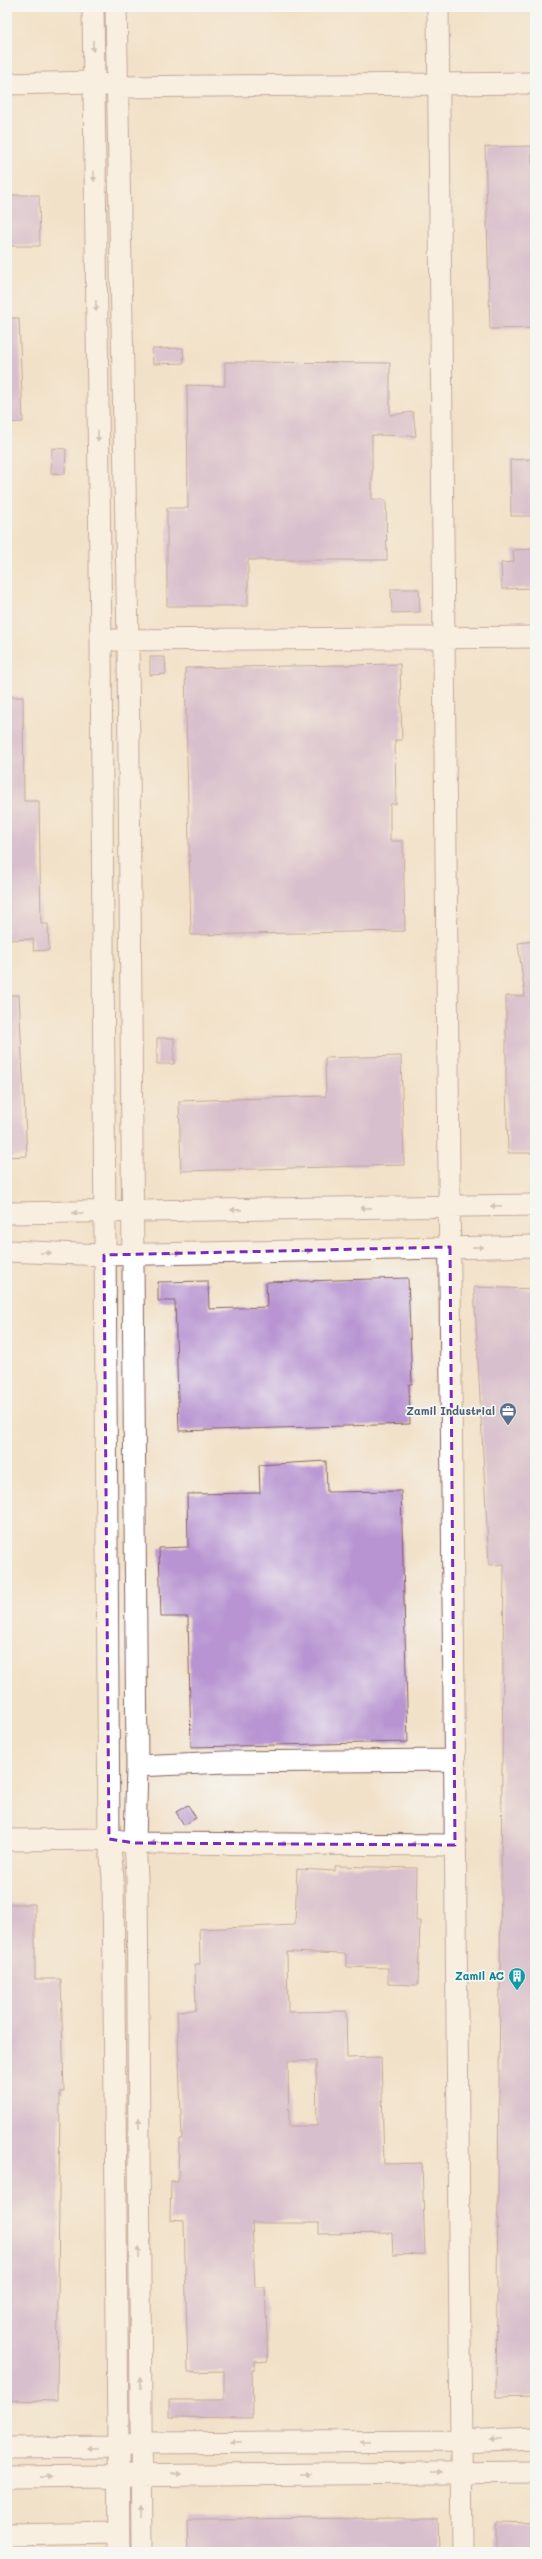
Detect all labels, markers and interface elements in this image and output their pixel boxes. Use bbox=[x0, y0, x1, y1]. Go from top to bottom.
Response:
one-way arrow bbox=[90, 40, 96, 53]
one-way arrow bbox=[91, 170, 97, 183]
one-way arrow bbox=[93, 300, 99, 313]
one-way arrow bbox=[95, 430, 101, 443]
one-way arrow bbox=[489, 1203, 502, 1209]
one-way arrow bbox=[359, 1205, 372, 1211]
one-way arrow bbox=[229, 1207, 242, 1213]
one-way arrow bbox=[71, 1210, 84, 1216]
one-way arrow bbox=[472, 1244, 485, 1250]
one-way arrow bbox=[300, 1247, 312, 1254]
one-way arrow bbox=[40, 1249, 52, 1256]
one-way arrow bbox=[170, 1250, 182, 1257]
office icon: Zamil Industrial bbox=[498, 1401, 518, 1426]
place label: Zamil Industrial bbox=[406, 1403, 495, 1418]
one-way arrow bbox=[149, 1840, 162, 1846]
one-way arrow bbox=[279, 1841, 292, 1847]
one-way arrow bbox=[410, 1841, 422, 1848]
building icon: Zamil AC bbox=[507, 1966, 527, 1991]
place label: Zamil AC bbox=[455, 1968, 504, 1983]
one-way arrow bbox=[135, 2117, 142, 2129]
one-way arrow bbox=[136, 2246, 142, 2259]
one-way arrow bbox=[137, 2376, 143, 2389]
one-way arrow bbox=[490, 2436, 502, 2443]
one-way arrow bbox=[229, 2439, 242, 2445]
one-way arrow bbox=[359, 2439, 372, 2445]
one-way arrow bbox=[87, 2444, 99, 2451]
one-way arrow bbox=[430, 2470, 443, 2476]
one-way arrow bbox=[170, 2471, 183, 2477]
one-way arrow bbox=[300, 2471, 313, 2477]
one-way arrow bbox=[40, 2474, 53, 2480]
one-way arrow bbox=[138, 2506, 144, 2519]

